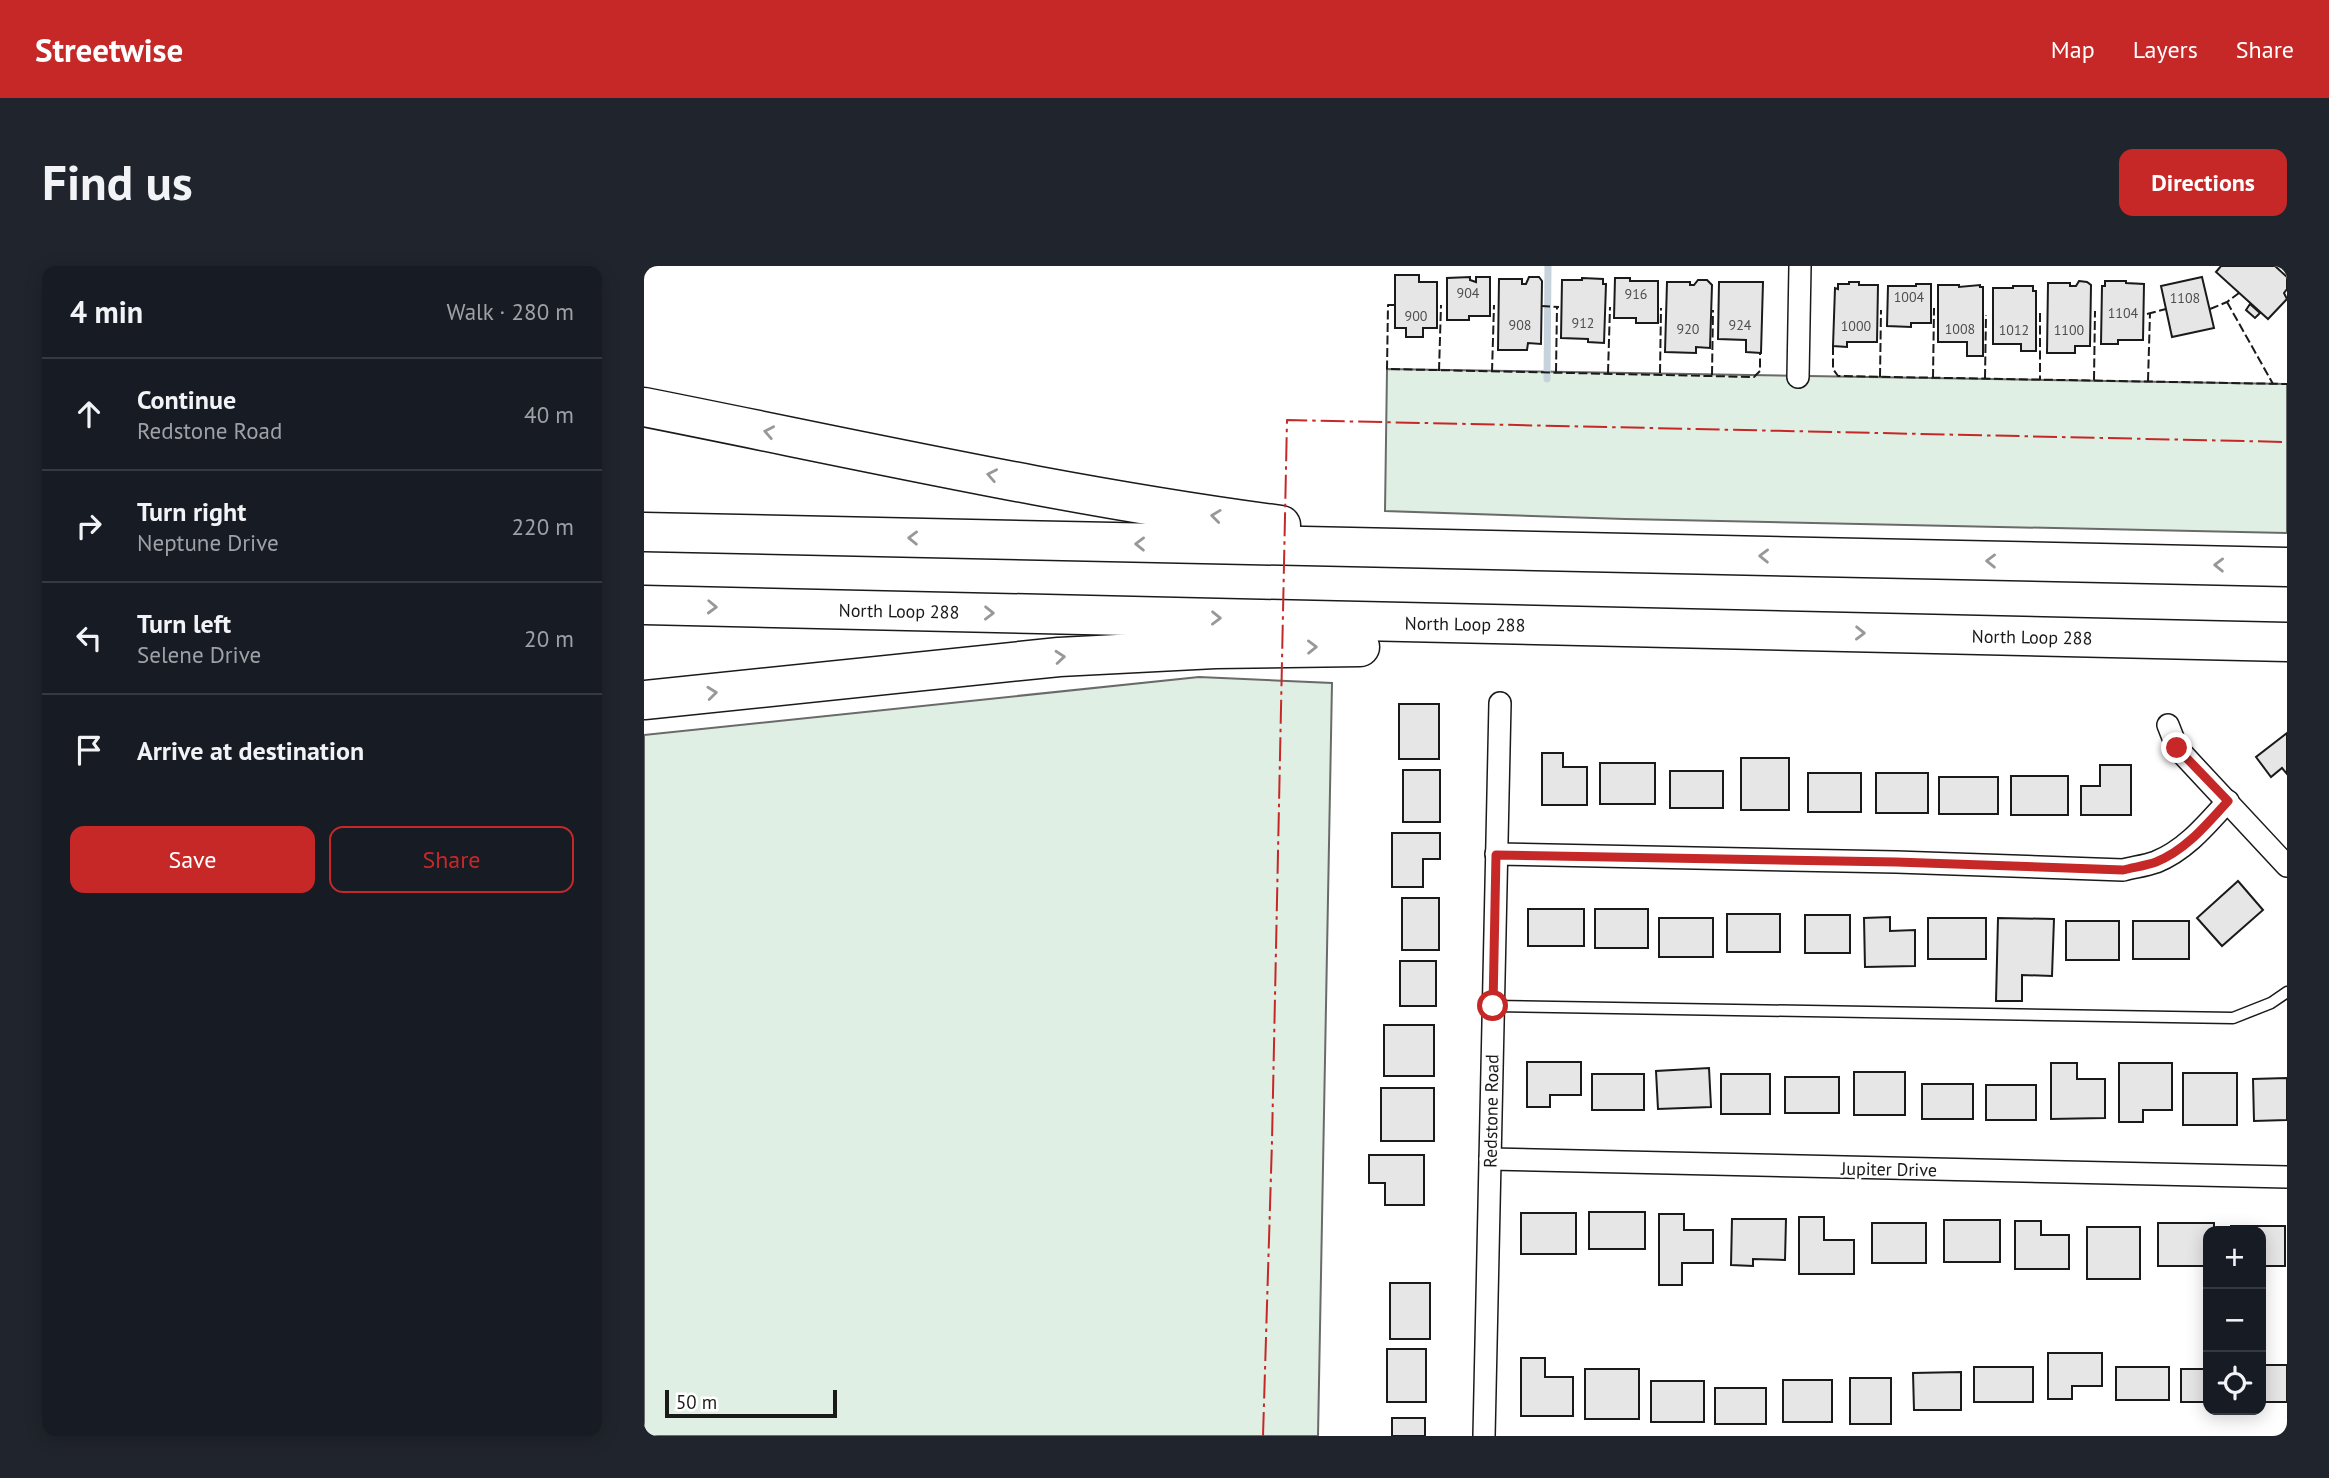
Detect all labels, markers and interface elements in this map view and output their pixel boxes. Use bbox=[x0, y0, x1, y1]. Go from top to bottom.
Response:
text: Streetwise bbox=[35, 28, 183, 71]
text: Map bbox=[2051, 34, 2095, 65]
text: Layers bbox=[2133, 34, 2198, 65]
text: Share bbox=[2236, 34, 2294, 65]
button: Directions bbox=[2119, 149, 2287, 216]
text: Find us bbox=[42, 150, 193, 214]
house number: 904 bbox=[1457, 284, 1480, 302]
house number: 916 bbox=[1625, 285, 1647, 303]
house number: 1004 bbox=[1894, 288, 1925, 306]
house number: 1108 bbox=[2170, 289, 2200, 307]
text: 4 min bbox=[70, 292, 143, 331]
text: Walk · 280 m bbox=[447, 297, 574, 326]
house number: 1104 bbox=[2108, 304, 2139, 322]
house number: 900 bbox=[1405, 307, 1428, 325]
house number: 912 bbox=[1572, 314, 1594, 332]
house number: 908 bbox=[1509, 316, 1531, 334]
house number: 924 bbox=[1729, 316, 1752, 334]
house number: 1000 bbox=[1841, 317, 1872, 335]
house number: 920 bbox=[1677, 320, 1700, 338]
house number: 1008 bbox=[1945, 320, 1975, 338]
house number: 1012 bbox=[1999, 321, 2029, 339]
house number: 1100 bbox=[2054, 321, 2085, 339]
text: Continue bbox=[137, 383, 236, 416]
icon: ahead bbox=[70, 395, 108, 433]
text: 40 m bbox=[524, 400, 574, 429]
text: Redstone Road bbox=[137, 416, 282, 445]
one-way arrow bbox=[763, 425, 775, 440]
one-way arrow bbox=[986, 469, 998, 484]
text: Turn right bbox=[137, 495, 246, 528]
icon: right bbox=[70, 507, 108, 545]
one-way arrow bbox=[1210, 509, 1222, 524]
text: 220 m bbox=[512, 512, 574, 541]
text: Neptune Drive bbox=[137, 528, 279, 557]
one-way arrow bbox=[907, 531, 918, 546]
one-way arrow bbox=[1135, 536, 1146, 551]
one-way arrow bbox=[1758, 548, 1769, 564]
one-way arrow bbox=[1986, 553, 1997, 568]
one-way arrow bbox=[2213, 558, 2224, 573]
street label: North Loop 288 bbox=[838, 598, 960, 624]
one-way arrow bbox=[707, 599, 718, 615]
one-way arrow bbox=[983, 606, 994, 621]
text: Turn left bbox=[137, 607, 231, 640]
one-way arrow bbox=[1211, 611, 1222, 626]
street label: North Loop 288 bbox=[1404, 611, 1526, 637]
icon: left bbox=[70, 619, 108, 657]
text: 20 m bbox=[524, 624, 574, 653]
street label: North Loop 288 bbox=[1971, 624, 2093, 650]
one-way arrow bbox=[1855, 625, 1866, 641]
text: Selene Drive bbox=[137, 640, 261, 669]
one-way arrow bbox=[1306, 640, 1317, 655]
one-way arrow bbox=[1055, 650, 1066, 665]
one-way arrow bbox=[707, 686, 718, 701]
icon: arrive bbox=[70, 731, 108, 769]
route end bbox=[2161, 732, 2192, 763]
text: Arrive at destination bbox=[137, 734, 364, 767]
button: Save bbox=[70, 826, 315, 893]
button: Share bbox=[329, 826, 574, 893]
route start bbox=[1477, 990, 1508, 1021]
street label: Redstone Road bbox=[1479, 1054, 1503, 1168]
street label: Jupiter Drive bbox=[1840, 1157, 1937, 1181]
map controls bbox=[2203, 1226, 2266, 1415]
button: + bbox=[2203, 1226, 2266, 1289]
button: − bbox=[2203, 1289, 2266, 1352]
button: locate bbox=[2203, 1352, 2266, 1415]
scale bar bbox=[665, 1387, 836, 1419]
text: 50 m bbox=[676, 1390, 717, 1414]

